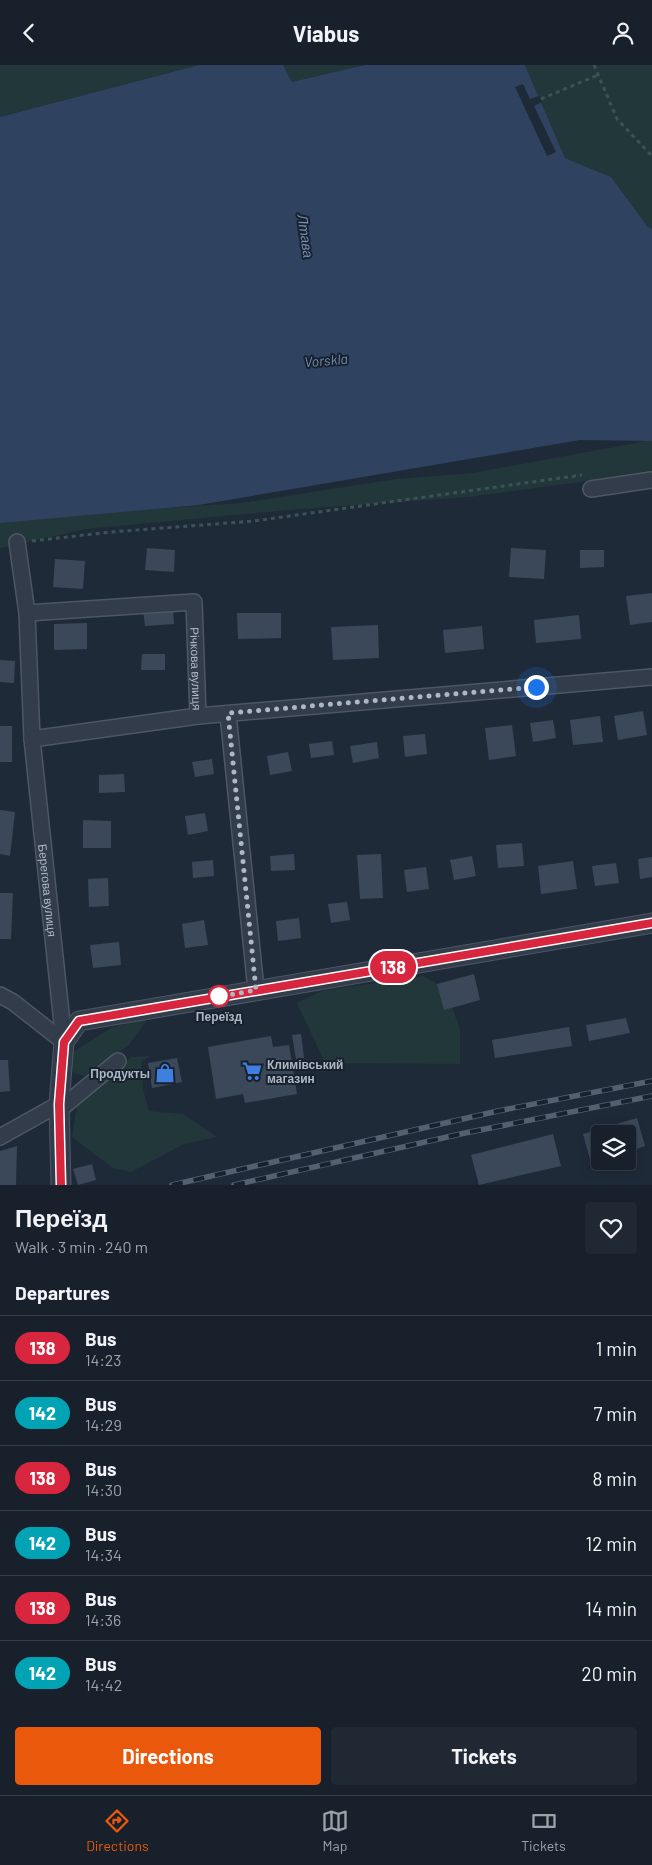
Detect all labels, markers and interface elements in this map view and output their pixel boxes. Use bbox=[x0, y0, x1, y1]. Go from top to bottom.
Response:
icon: back bbox=[15, 19, 43, 47]
icon: person bbox=[609, 19, 637, 47]
text: Viabus bbox=[293, 20, 359, 46]
water label: Лтава bbox=[294, 212, 317, 259]
water label: Vorskla bbox=[304, 350, 348, 370]
street label: Річкова вулиця bbox=[188, 627, 205, 710]
your location bbox=[524, 675, 549, 700]
street label: Берегова вулиця bbox=[36, 843, 60, 937]
line badge: 138 bbox=[364, 951, 422, 983]
text: 138 bbox=[380, 956, 406, 978]
marker: Переїзд bbox=[208, 985, 230, 1007]
place label: Переїзд bbox=[196, 1009, 243, 1024]
place label: Климівський магазин bbox=[267, 1057, 343, 1085]
supermarket icon: Климівський магазин bbox=[241, 1060, 263, 1082]
shop icon: Продукты bbox=[154, 1062, 176, 1084]
place label: Продукты bbox=[90, 1066, 150, 1081]
map controls bbox=[591, 1125, 636, 1170]
button: layers bbox=[591, 1125, 636, 1170]
button: heart bbox=[585, 1202, 637, 1254]
text: Переїзд bbox=[15, 1203, 108, 1232]
text: Walk · 3 min · 240 m bbox=[15, 1237, 148, 1256]
text: Departures bbox=[15, 1281, 110, 1304]
text: Bus bbox=[85, 1327, 117, 1350]
text: 138 bbox=[30, 1337, 55, 1359]
text: 1 min bbox=[596, 1337, 637, 1360]
text: 14:23 bbox=[85, 1350, 122, 1369]
text: Bus bbox=[85, 1392, 117, 1415]
text: 142 bbox=[29, 1402, 56, 1424]
text: 7 min bbox=[593, 1402, 637, 1425]
text: 14:29 bbox=[85, 1415, 122, 1434]
text: Bus bbox=[85, 1457, 117, 1480]
text: 138 bbox=[30, 1467, 55, 1489]
text: 8 min bbox=[593, 1467, 637, 1490]
text: 14:30 bbox=[85, 1480, 122, 1499]
text: Bus bbox=[85, 1522, 117, 1545]
text: 142 bbox=[29, 1532, 56, 1554]
text: 12 min bbox=[586, 1532, 637, 1555]
text: 14:34 bbox=[85, 1545, 122, 1564]
text: Bus bbox=[85, 1587, 117, 1610]
text: 138 bbox=[30, 1597, 55, 1619]
text: 14 min bbox=[585, 1597, 637, 1620]
text: 14:36 bbox=[85, 1610, 121, 1629]
text: Bus bbox=[85, 1652, 117, 1675]
text: 142 bbox=[29, 1662, 56, 1684]
text: 20 min bbox=[581, 1662, 637, 1685]
text: 14:42 bbox=[85, 1675, 122, 1694]
button: Directions bbox=[15, 1727, 321, 1785]
button: Tickets bbox=[331, 1727, 637, 1785]
tab: Directions bbox=[86, 1807, 149, 1854]
tab: Map bbox=[321, 1807, 349, 1854]
tab: Tickets bbox=[521, 1807, 566, 1854]

